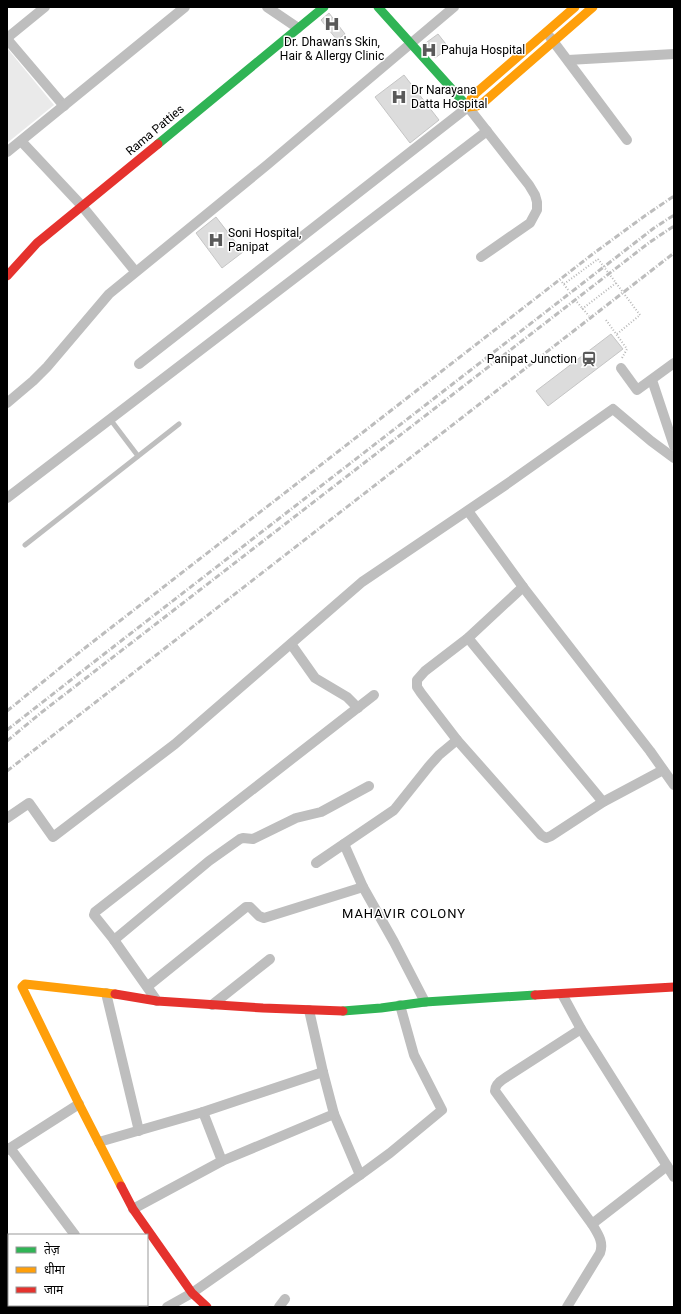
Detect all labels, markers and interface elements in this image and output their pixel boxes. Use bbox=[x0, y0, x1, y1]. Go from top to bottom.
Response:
hospital icon: Dr. Dhawan's Skin, Hair & Allergy Clinic bbox=[323, 15, 341, 33]
place label: Dr. Dhawan's Skin, Hair & Allergy Clinic bbox=[280, 35, 384, 63]
hospital icon: Pahuja Hospital bbox=[420, 41, 438, 59]
place label: Pahuja Hospital bbox=[441, 43, 525, 57]
place label: Dr Narayana Datta Hospital bbox=[411, 83, 487, 111]
hospital icon: Dr Narayana Datta Hospital bbox=[390, 88, 408, 106]
street label: Rama Patties bbox=[123, 102, 187, 158]
place label: Soni Hospital, Panipat bbox=[228, 226, 301, 254]
hospital icon: Soni Hospital, Panipat bbox=[207, 231, 225, 249]
station icon: Panipat Junction bbox=[580, 350, 598, 368]
place label: Panipat Junction bbox=[487, 352, 577, 366]
district label: MAHAVIR COLONY bbox=[342, 906, 466, 921]
legend bbox=[8, 1234, 148, 1306]
text: तेज़ bbox=[44, 1242, 61, 1257]
text: धीमा bbox=[44, 1262, 66, 1277]
text: जाम bbox=[44, 1283, 64, 1297]

